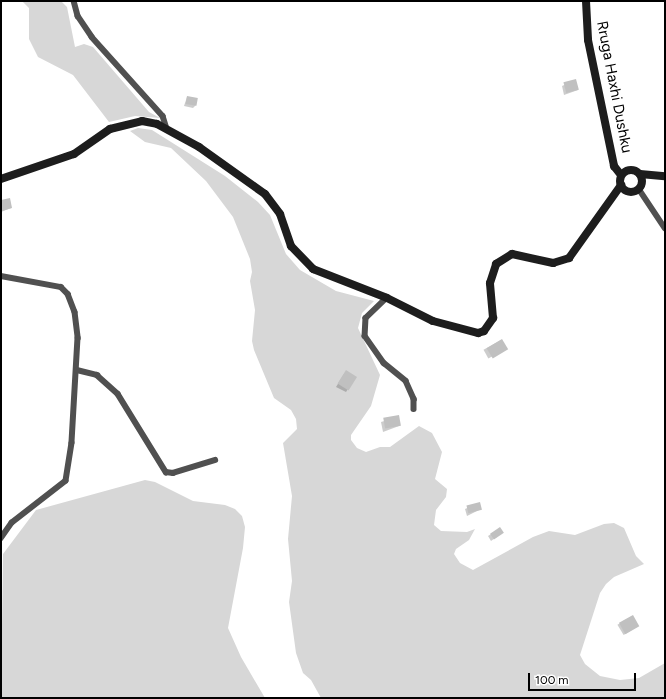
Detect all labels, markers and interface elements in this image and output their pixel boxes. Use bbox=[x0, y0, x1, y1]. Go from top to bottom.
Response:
street label: Rruga Haxhi Dushku bbox=[592, 19, 636, 155]
scale bar bbox=[530, 665, 638, 691]
text: 100 m bbox=[535, 673, 569, 687]

